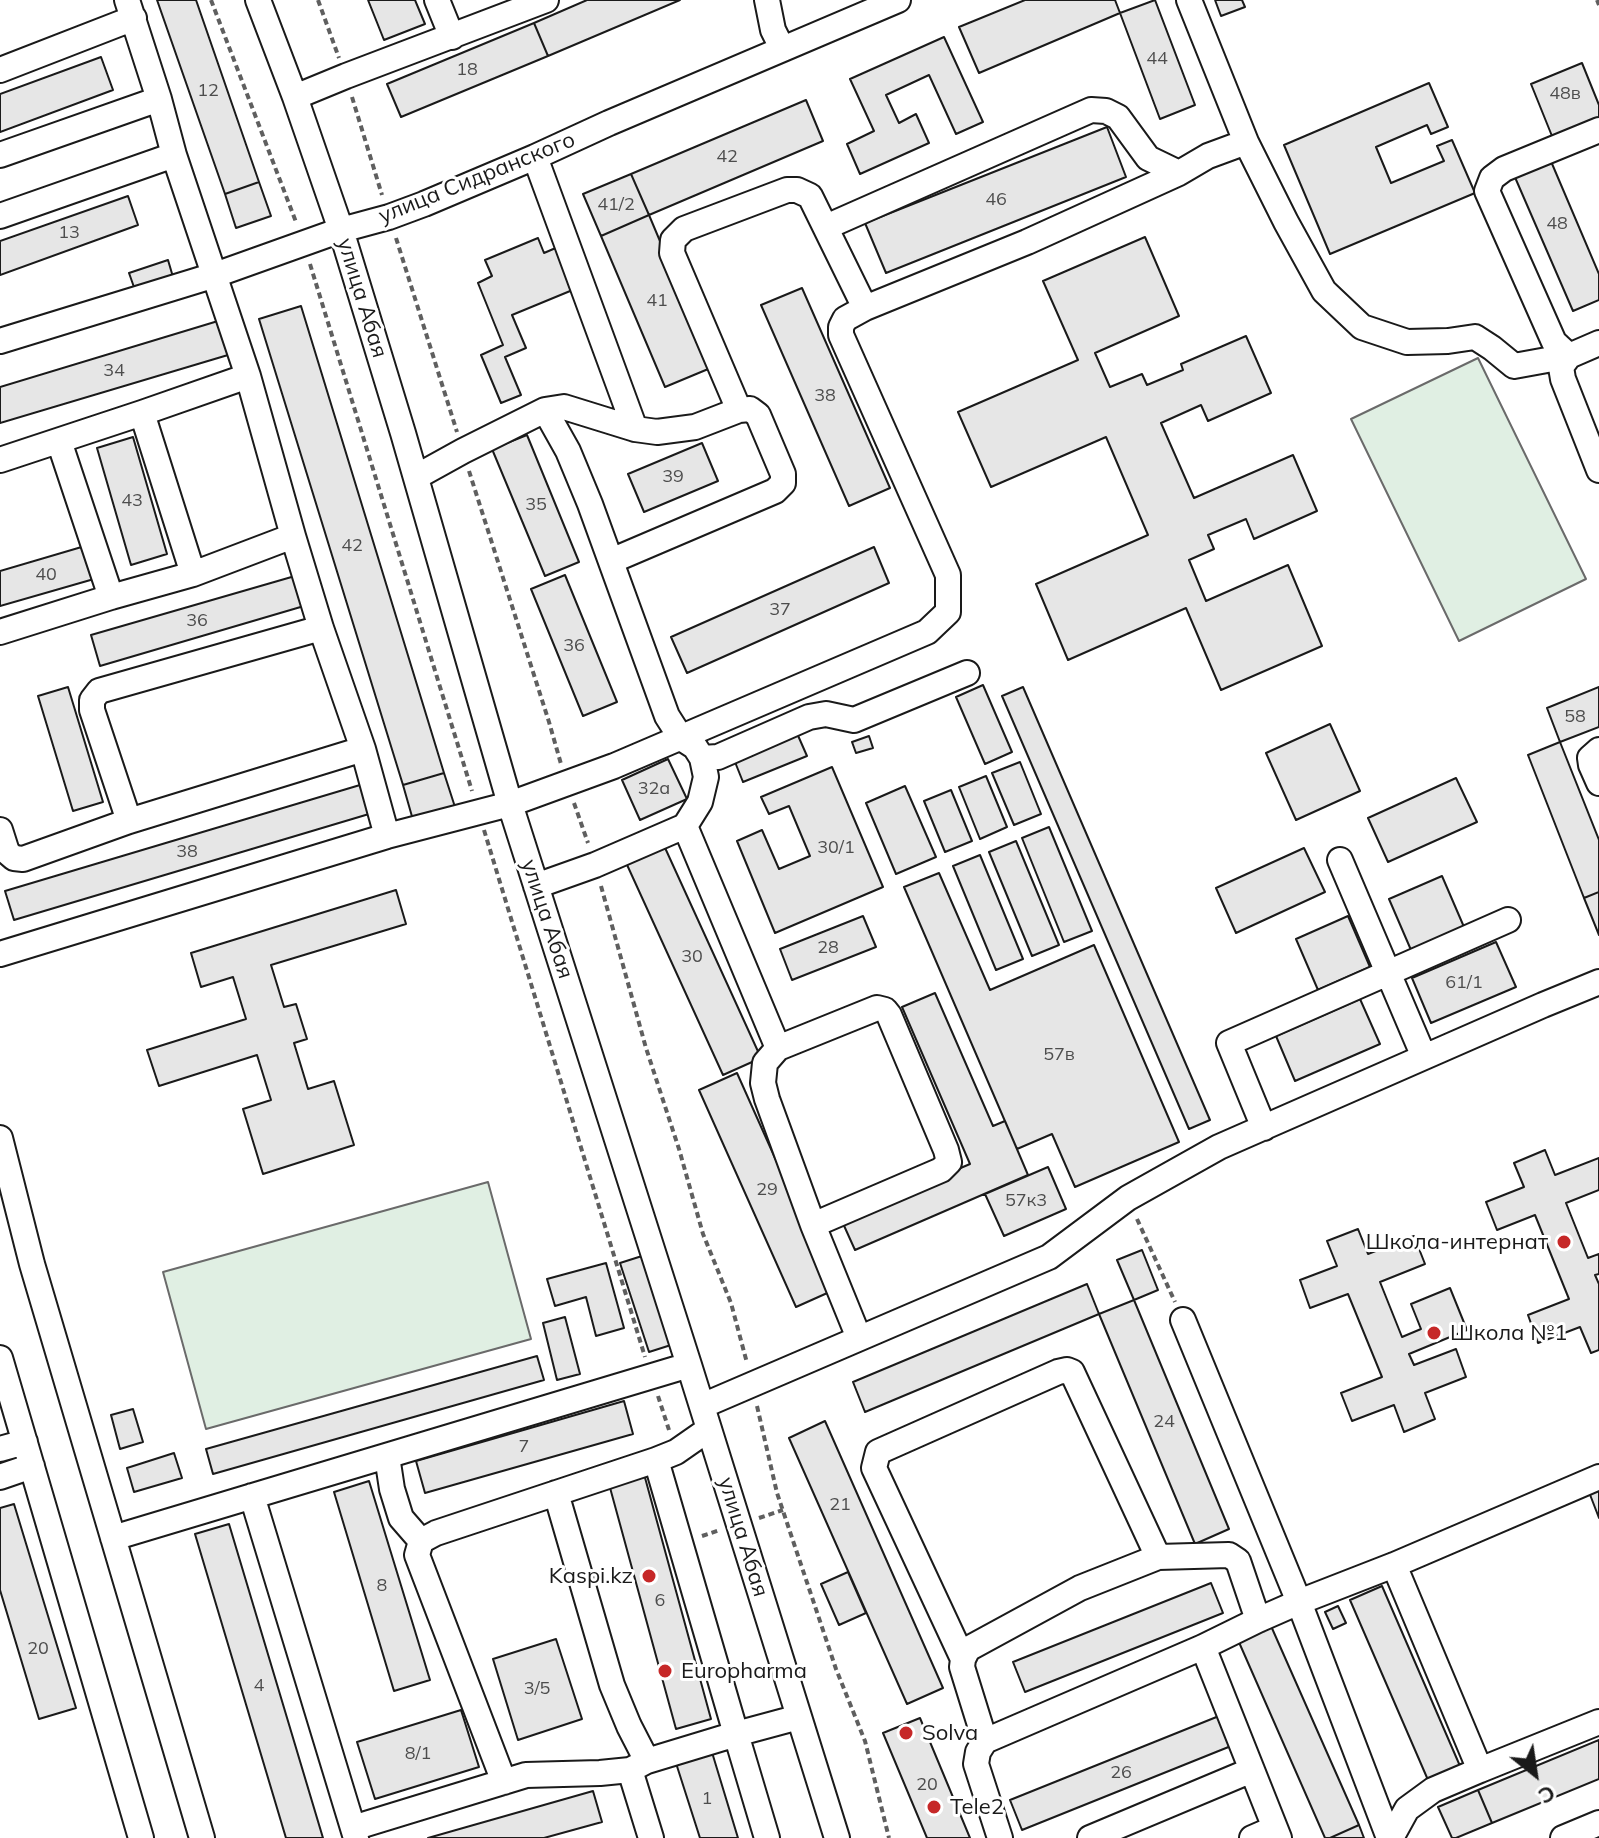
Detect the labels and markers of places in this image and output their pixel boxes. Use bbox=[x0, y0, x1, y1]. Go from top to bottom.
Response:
place label: Школа-интернат bbox=[1366, 1229, 1548, 1255]
marker: Школа-интернат bbox=[1555, 1233, 1573, 1251]
place label: Школа №1 bbox=[1450, 1320, 1567, 1346]
marker: Школа №1 bbox=[1425, 1324, 1443, 1342]
place label: Kaspi.kz bbox=[549, 1563, 633, 1589]
marker: Kaspi.kz bbox=[640, 1567, 658, 1585]
place label: Europharma bbox=[681, 1658, 807, 1684]
marker: Europharma bbox=[656, 1662, 674, 1680]
place label: Solva bbox=[922, 1720, 978, 1746]
marker: Solva bbox=[897, 1724, 915, 1742]
place label: Tele2 bbox=[950, 1794, 1004, 1820]
marker: Tele2 bbox=[925, 1798, 943, 1816]

